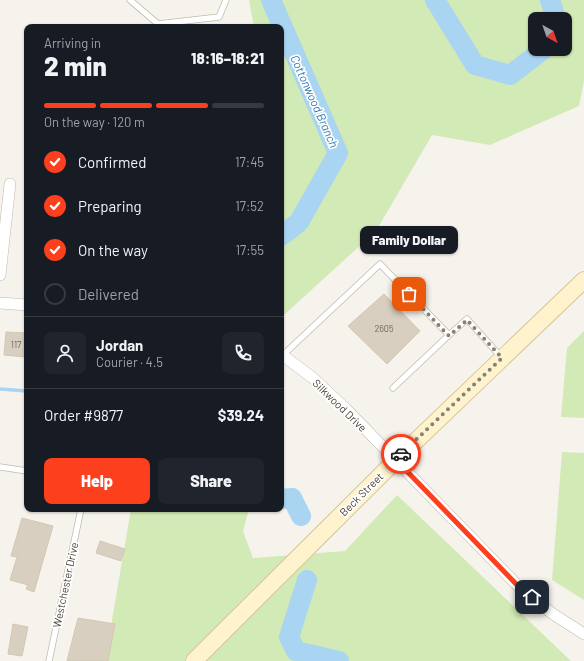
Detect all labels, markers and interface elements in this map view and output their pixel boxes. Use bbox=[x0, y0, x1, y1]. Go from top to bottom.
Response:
north arrow bbox=[528, 12, 572, 56]
map controls bbox=[528, 12, 572, 56]
text: Arriving in bbox=[44, 35, 101, 51]
text: 18:16–18:21 bbox=[191, 49, 264, 67]
text: 2 min bbox=[44, 50, 107, 81]
water label: Cottonwood Branch bbox=[288, 52, 342, 150]
text: On the way · 120 m bbox=[44, 114, 145, 130]
icon: check bbox=[44, 151, 66, 173]
text: Confirmed bbox=[78, 153, 146, 171]
text: 17:45 bbox=[235, 154, 264, 170]
icon: check bbox=[44, 195, 66, 217]
text: Preparing bbox=[78, 197, 142, 215]
text: 17:52 bbox=[235, 198, 264, 214]
callout: Family Dollar bbox=[360, 226, 458, 254]
text: Family Dollar bbox=[372, 232, 446, 248]
icon: check bbox=[44, 239, 66, 261]
text: On the way bbox=[78, 241, 148, 259]
text: 17:55 bbox=[236, 242, 264, 258]
pin bbox=[392, 277, 426, 311]
icon: bag bbox=[398, 283, 420, 305]
text: Delivered bbox=[78, 285, 139, 303]
house number: 2605 bbox=[374, 323, 394, 334]
button: person bbox=[44, 332, 86, 374]
button: phone bbox=[222, 332, 264, 374]
text: Jordan bbox=[96, 336, 143, 354]
house number: 117 bbox=[11, 339, 22, 350]
text: Courier · 4.5 bbox=[96, 354, 163, 370]
street label: Silkwood Drive bbox=[310, 376, 370, 434]
text: Order #9877 bbox=[44, 406, 123, 424]
text: $39.24 bbox=[218, 406, 264, 424]
courier bbox=[381, 434, 421, 474]
icon: car bbox=[390, 443, 412, 465]
button: Help bbox=[44, 458, 150, 504]
button: Share bbox=[158, 458, 264, 504]
street label: Beck Street bbox=[337, 470, 385, 518]
street label: Westchester Drive bbox=[50, 541, 80, 629]
pin bbox=[515, 580, 549, 614]
icon: home bbox=[521, 586, 543, 608]

